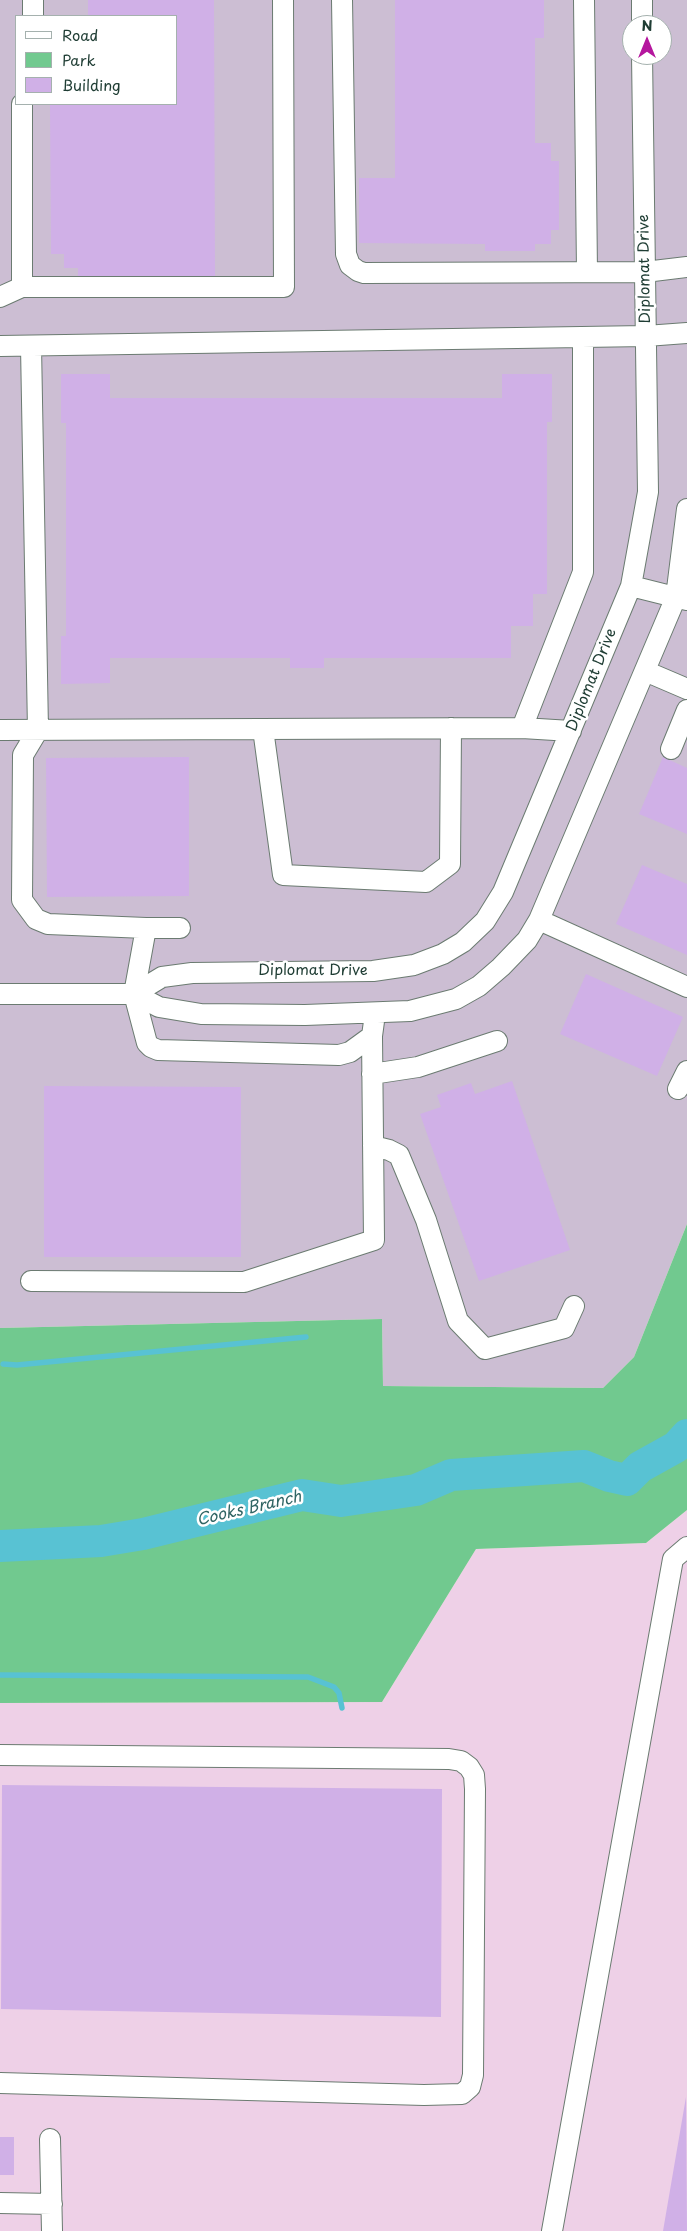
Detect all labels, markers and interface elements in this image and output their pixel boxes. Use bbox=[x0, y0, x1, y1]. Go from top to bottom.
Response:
legend bbox=[15, 15, 178, 105]
north arrow bbox=[622, 15, 672, 65]
text: N bbox=[641, 15, 653, 36]
text: Road bbox=[62, 23, 98, 46]
text: Park bbox=[62, 48, 96, 71]
text: Building bbox=[62, 73, 121, 96]
street label: Diplomat Drive bbox=[635, 214, 655, 324]
street label: Diplomat Drive bbox=[563, 626, 621, 734]
street label: Diplomat Drive bbox=[258, 962, 368, 980]
water label: Cooks Branch bbox=[195, 1488, 303, 1530]

